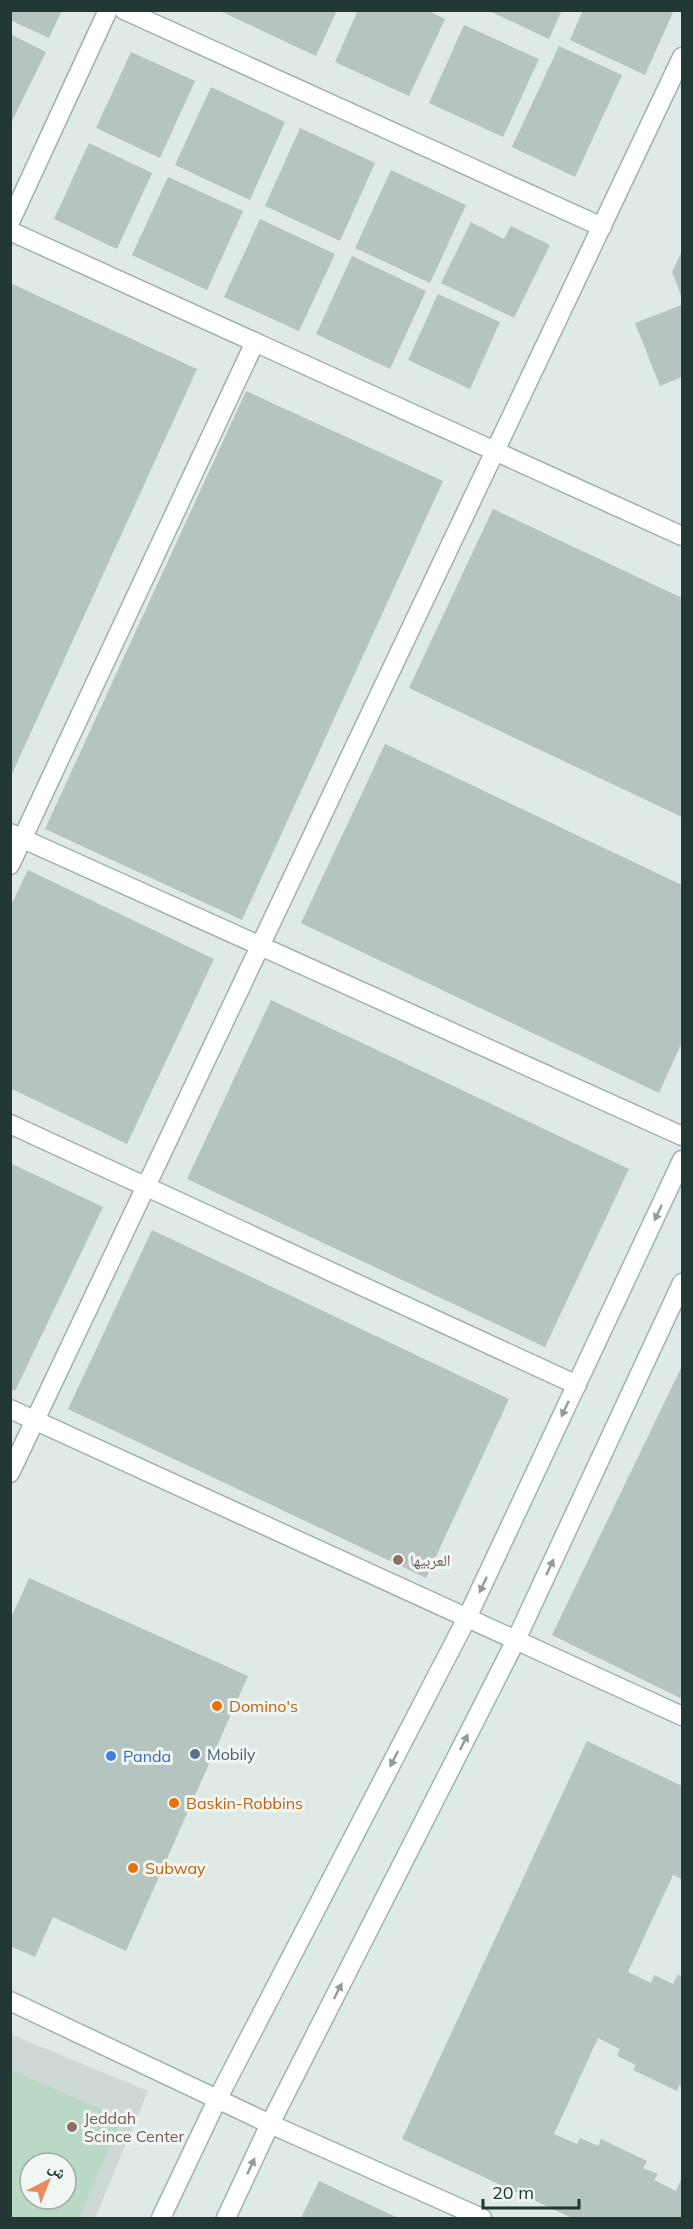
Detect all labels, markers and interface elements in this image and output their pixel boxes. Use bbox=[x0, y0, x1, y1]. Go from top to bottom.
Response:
one-way arrow bbox=[653, 1205, 662, 1222]
one-way arrow bbox=[561, 1400, 570, 1417]
place label: العربيها bbox=[410, 1550, 451, 1570]
marker: العربيها bbox=[391, 1553, 405, 1567]
one-way arrow bbox=[545, 1558, 555, 1576]
one-way arrow bbox=[478, 1577, 487, 1594]
place label: Domino's bbox=[229, 1696, 298, 1716]
marker: Domino's bbox=[210, 1699, 224, 1713]
one-way arrow bbox=[459, 1734, 469, 1751]
place label: Mobily bbox=[207, 1744, 256, 1764]
place label: Panda bbox=[123, 1746, 171, 1766]
marker: Mobily bbox=[188, 1747, 202, 1761]
marker: Panda bbox=[104, 1749, 118, 1763]
one-way arrow bbox=[389, 1751, 399, 1768]
place label: Baskin-Robbins bbox=[186, 1793, 303, 1813]
marker: Baskin-Robbins bbox=[167, 1796, 181, 1810]
place label: Subway bbox=[145, 1858, 206, 1878]
marker: Subway bbox=[126, 1861, 140, 1875]
one-way arrow bbox=[333, 1982, 343, 1999]
place label: Jeddah Scince Center bbox=[84, 2108, 184, 2146]
marker: Jeddah Scince Center bbox=[65, 2120, 79, 2134]
north arrow bbox=[18, 2151, 78, 2211]
text: ش bbox=[45, 2157, 71, 2183]
one-way arrow bbox=[246, 2157, 255, 2174]
scale bar bbox=[483, 2172, 579, 2210]
text: 20 m bbox=[492, 2181, 534, 2204]

